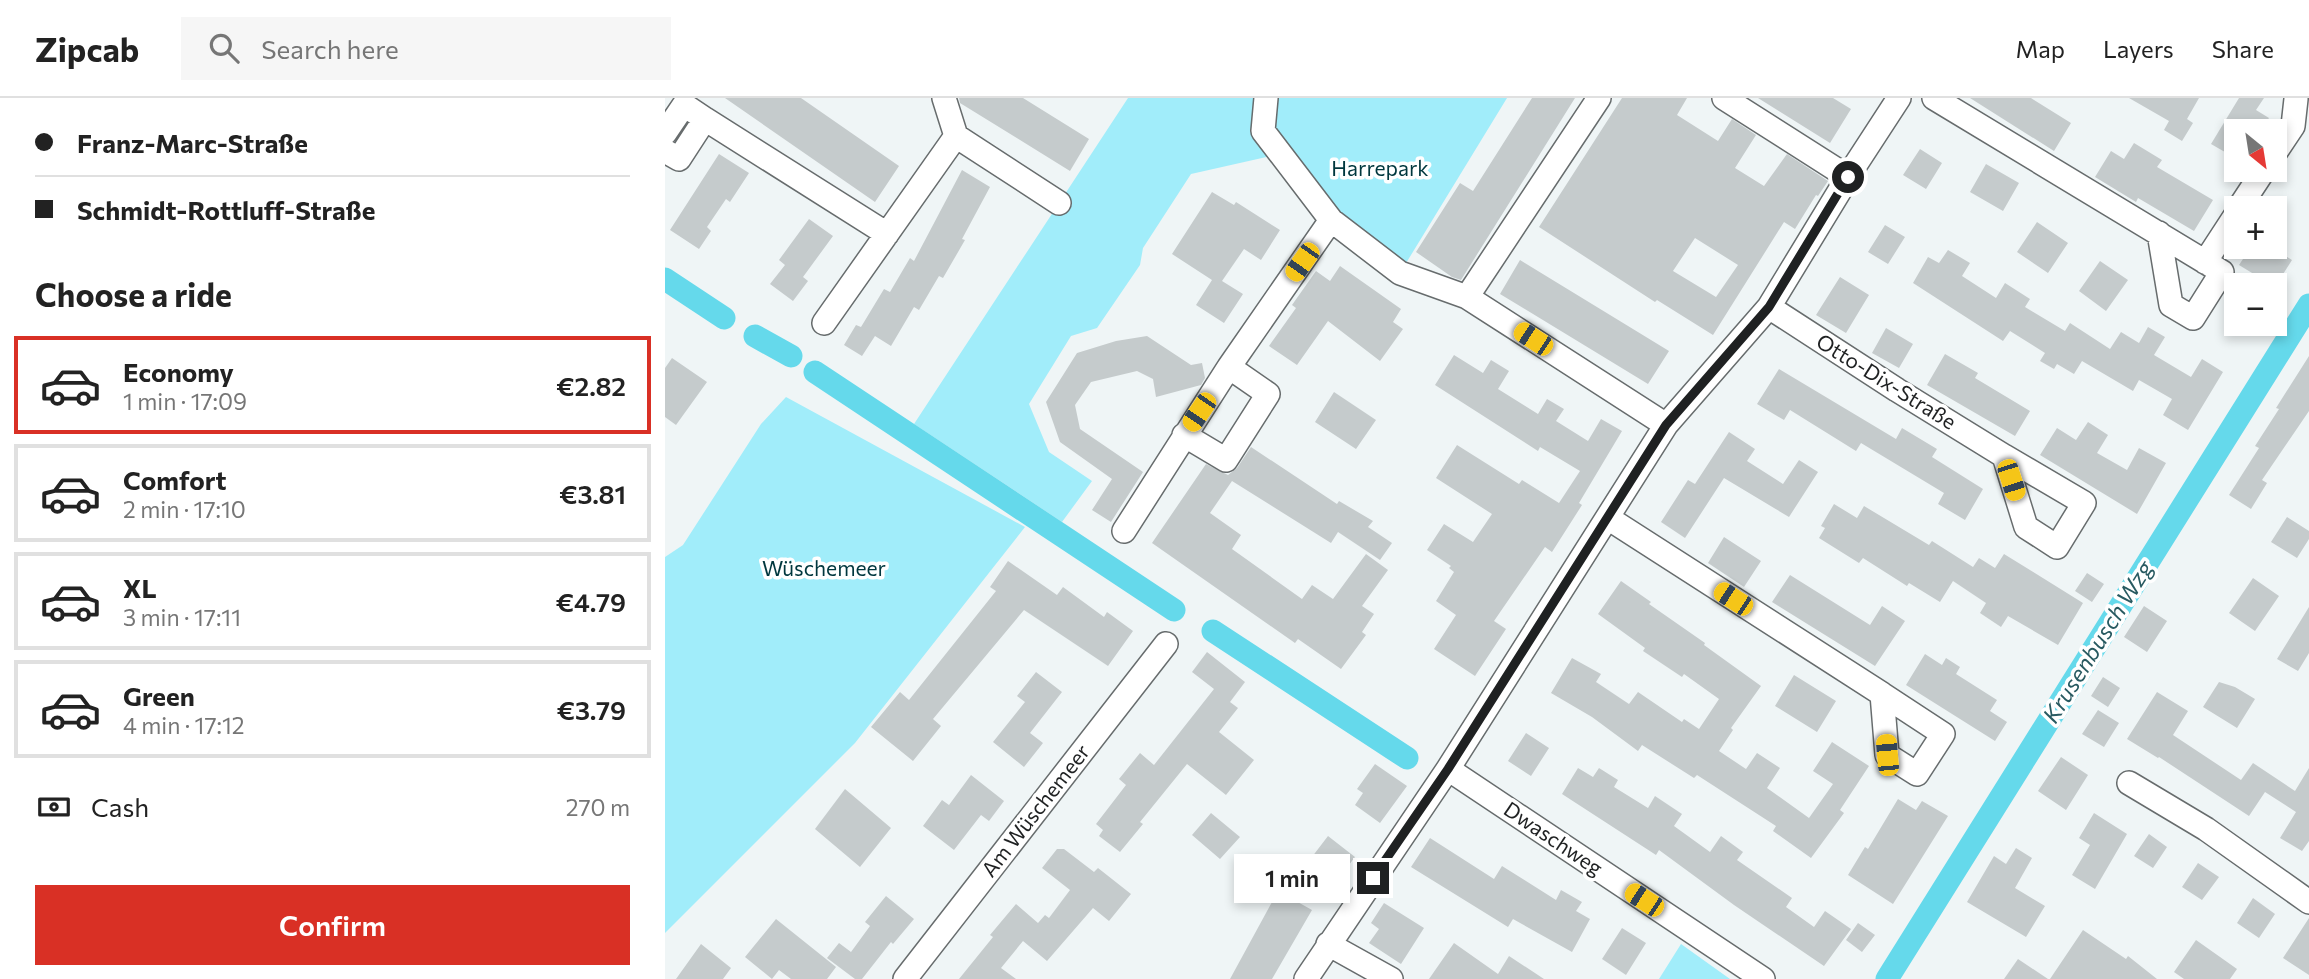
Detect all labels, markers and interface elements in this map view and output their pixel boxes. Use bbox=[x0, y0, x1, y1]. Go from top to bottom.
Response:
search box bbox=[181, 17, 671, 80]
text: Zipcab bbox=[35, 28, 139, 69]
icon: search bbox=[205, 29, 243, 67]
text: Search here bbox=[261, 33, 399, 64]
text: Map bbox=[2016, 34, 2065, 63]
text: Layers bbox=[2103, 34, 2174, 63]
text: Share bbox=[2212, 34, 2274, 63]
north arrow bbox=[2224, 119, 2287, 182]
map controls bbox=[2224, 119, 2287, 336]
text: Franz-Marc-Straße bbox=[77, 127, 308, 158]
park label: Harrepark bbox=[1331, 155, 1429, 180]
route start bbox=[1832, 161, 1864, 193]
text: Schmidt-Rottluff-Straße bbox=[77, 194, 375, 225]
button: + bbox=[2224, 196, 2287, 259]
car bbox=[1282, 239, 1323, 285]
button: − bbox=[2224, 273, 2287, 336]
text: Choose a ride bbox=[35, 274, 232, 314]
car bbox=[1510, 319, 1557, 359]
street label: Otto-Dix-Straße bbox=[1812, 328, 1961, 434]
icon: car bbox=[39, 354, 102, 417]
text: Economy bbox=[123, 356, 234, 387]
text: €2.82 bbox=[556, 370, 626, 401]
text: 1 min · 17:09 bbox=[123, 387, 247, 415]
car bbox=[1179, 389, 1220, 435]
car bbox=[1995, 457, 2028, 503]
icon: car bbox=[39, 462, 102, 525]
text: Comfort bbox=[123, 464, 226, 495]
text: €3.81 bbox=[559, 478, 626, 509]
text: 2 min · 17:10 bbox=[123, 495, 246, 523]
water label: Krusenbusch Wzg bbox=[2036, 554, 2159, 728]
park label: Wüschemeer bbox=[762, 555, 886, 580]
icon: car bbox=[39, 570, 102, 633]
text: XL bbox=[123, 572, 157, 603]
car bbox=[1710, 579, 1757, 619]
text: €4.79 bbox=[556, 586, 626, 617]
text: 3 min · 17:11 bbox=[123, 603, 241, 631]
icon: car bbox=[39, 678, 102, 741]
text: Green bbox=[123, 680, 195, 711]
text: €3.79 bbox=[557, 694, 626, 725]
text: 4 min · 17:12 bbox=[123, 711, 245, 739]
car bbox=[1875, 733, 1900, 777]
street label: Am Wüschemeer bbox=[975, 739, 1094, 881]
icon: cash bbox=[35, 788, 73, 826]
text: Cash bbox=[91, 791, 149, 822]
text: 270 m bbox=[566, 793, 630, 821]
street label: Dwaschweg bbox=[1500, 796, 1608, 880]
callout: 1 min bbox=[1233, 854, 1349, 902]
route end bbox=[1357, 862, 1389, 894]
text: 1 min bbox=[1265, 864, 1319, 892]
car bbox=[1621, 880, 1668, 920]
button: Confirm bbox=[35, 885, 630, 965]

